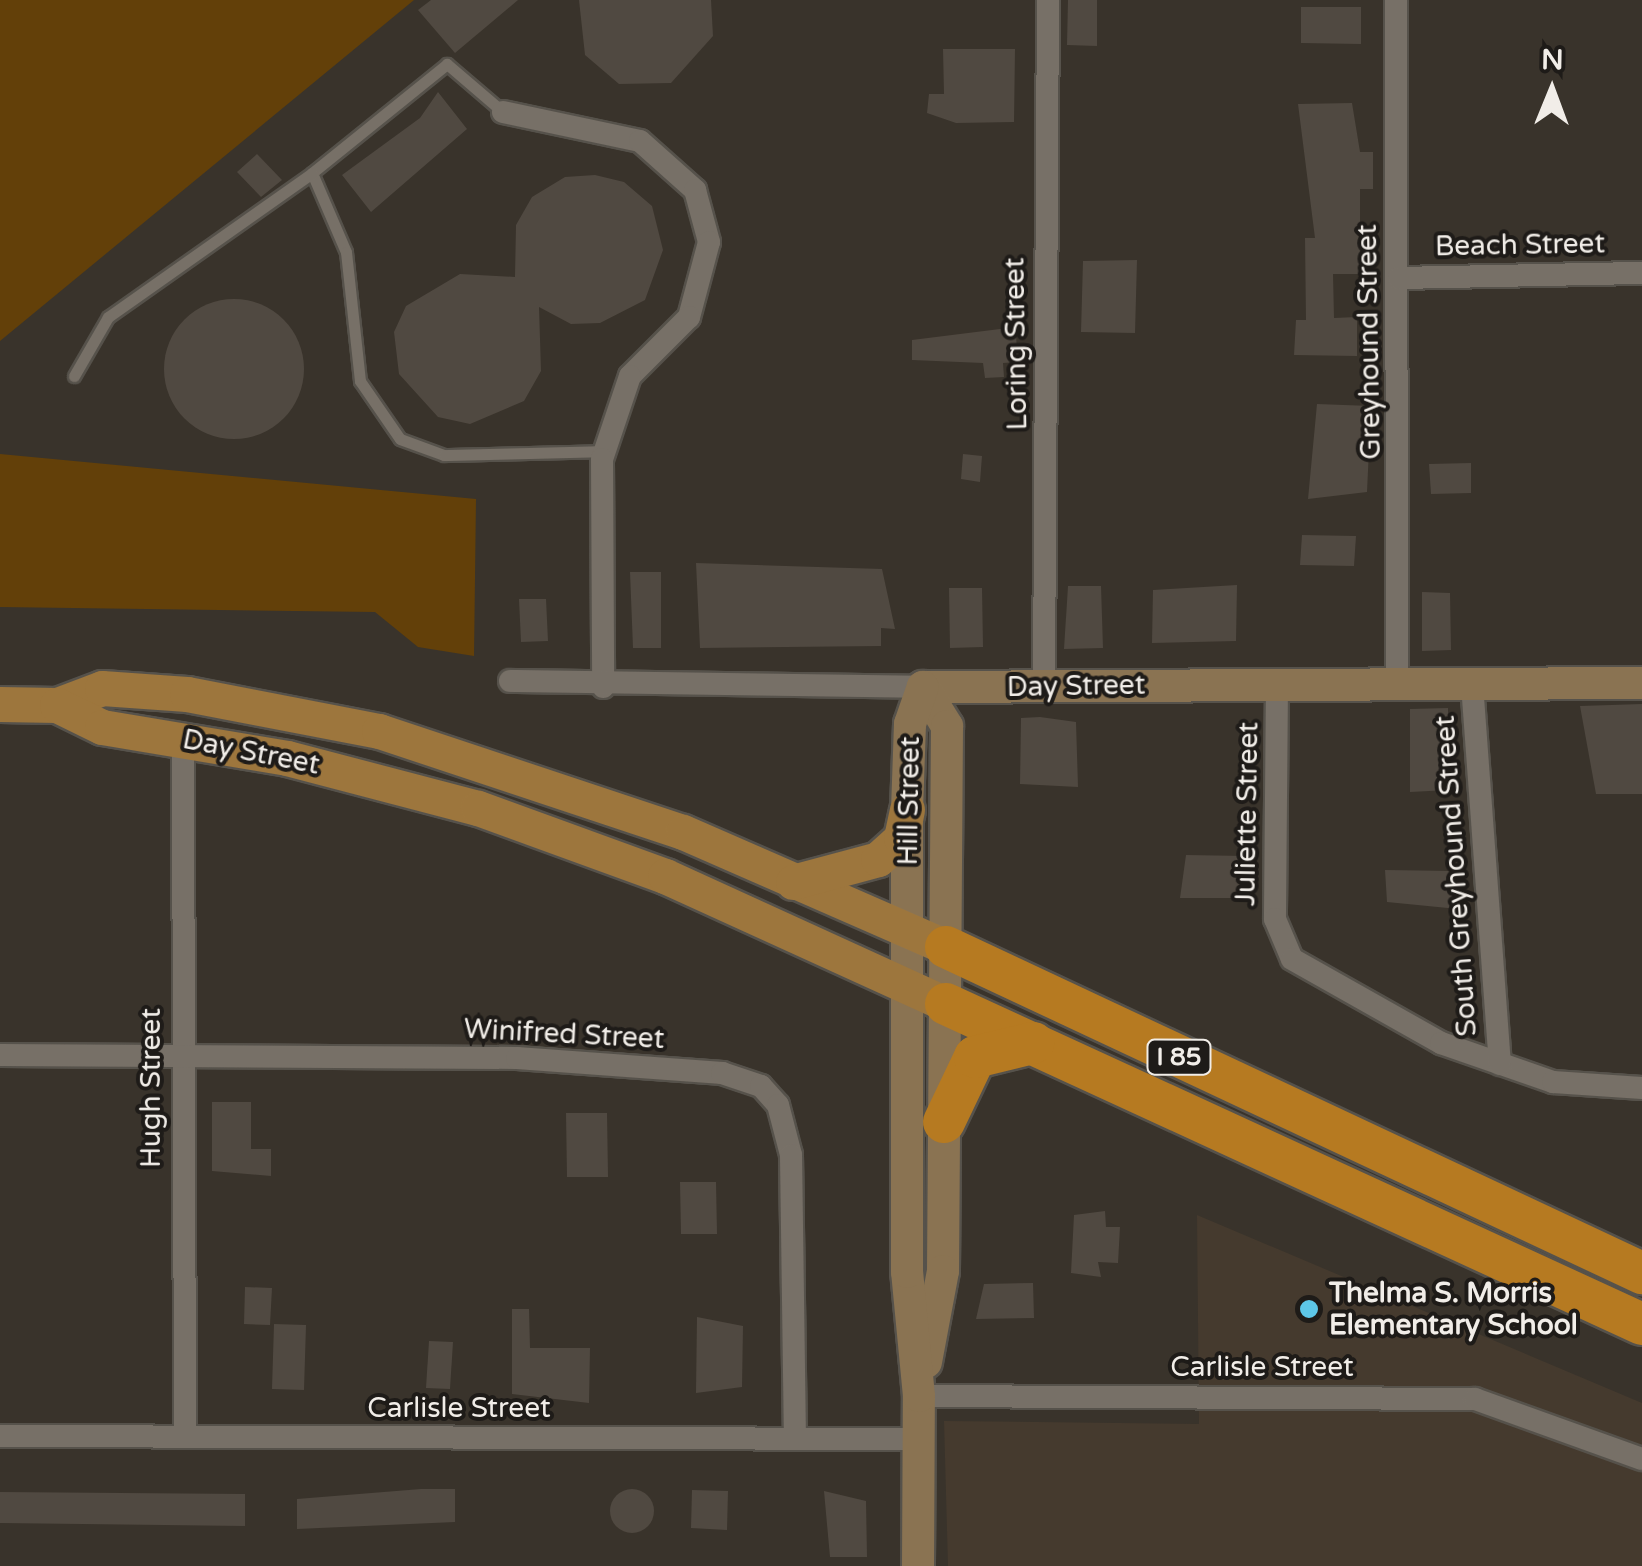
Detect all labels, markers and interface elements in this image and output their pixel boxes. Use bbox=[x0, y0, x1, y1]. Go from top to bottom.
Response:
north arrow bbox=[1502, 40, 1602, 140]
text: N bbox=[1541, 43, 1564, 77]
street label: Greyhound Street bbox=[1350, 224, 1388, 460]
street label: Beach Street bbox=[1435, 227, 1605, 263]
street label: Loring Street bbox=[998, 257, 1034, 431]
street label: Day Street bbox=[1006, 668, 1146, 704]
street label: South Greyhound Street bbox=[1428, 714, 1484, 1038]
street label: Day Street bbox=[180, 722, 322, 782]
street label: Juliette Street bbox=[1229, 722, 1265, 906]
street label: Hill Street bbox=[891, 736, 927, 866]
street label: Hugh Street bbox=[134, 1008, 168, 1168]
street label: Winifred Street bbox=[463, 1012, 665, 1056]
road number: I 85 bbox=[1144, 1037, 1214, 1077]
place label: Thelma S. Morris Elementary School bbox=[1329, 1276, 1578, 1342]
marker: Thelma S. Morris Elementary School bbox=[1298, 1298, 1320, 1320]
street label: Carlisle Street bbox=[1170, 1350, 1354, 1384]
street label: Carlisle Street bbox=[367, 1391, 551, 1425]

